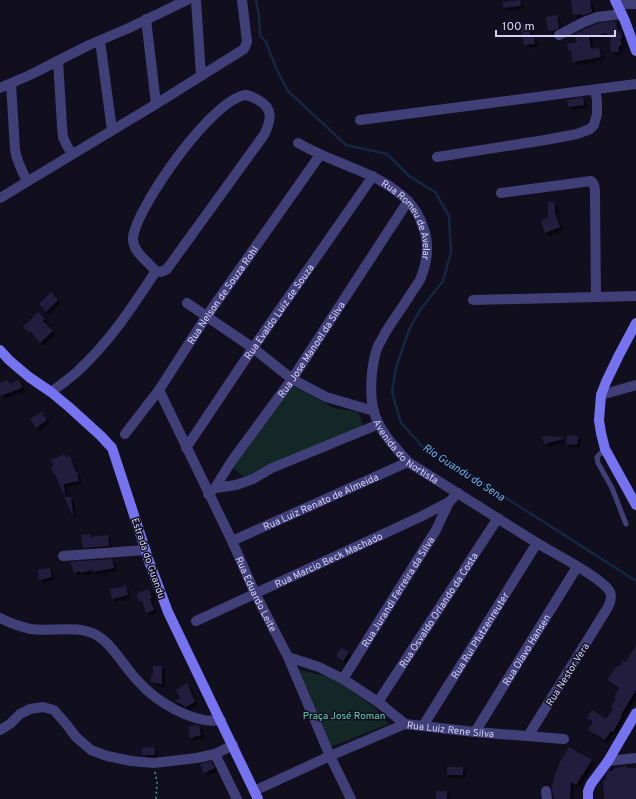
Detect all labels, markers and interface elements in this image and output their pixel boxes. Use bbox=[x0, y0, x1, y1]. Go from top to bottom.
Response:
scale bar bbox=[496, 12, 615, 38]
text: 100 m bbox=[502, 19, 535, 35]
street label: Rua Romeu de Avelar bbox=[379, 178, 432, 261]
street label: Rua Nelson de Souza Rohl bbox=[185, 244, 262, 347]
street label: Rua Evaldo Luiz de Souza bbox=[242, 262, 318, 363]
street label: Rua Jose Manoel da Silva bbox=[275, 299, 349, 401]
street label: Avenida do Nortista bbox=[369, 417, 441, 488]
water label: Rio Guandu do Sena bbox=[420, 441, 507, 505]
street label: Rua Luiz Renato de Almeida bbox=[261, 471, 381, 534]
street label: Estrada do Guandu bbox=[128, 516, 168, 601]
street label: Rua Marcio Beck Machado bbox=[273, 530, 385, 592]
street label: Rua Jurandi Ferreira da Silva bbox=[359, 535, 438, 650]
street label: Rua Osvaldo Orlando da Costa bbox=[397, 551, 482, 671]
street label: Rua Eduardo Leite bbox=[232, 555, 279, 634]
street label: Rua Rui Pfutzenreuter bbox=[449, 590, 513, 682]
street label: Rua Olavo Hansen bbox=[500, 612, 554, 688]
street label: Rua Nestor Vera bbox=[544, 641, 593, 709]
park label: Praça José Roman bbox=[303, 710, 385, 723]
street label: Rua Luiz Rene Silva bbox=[406, 719, 495, 741]

